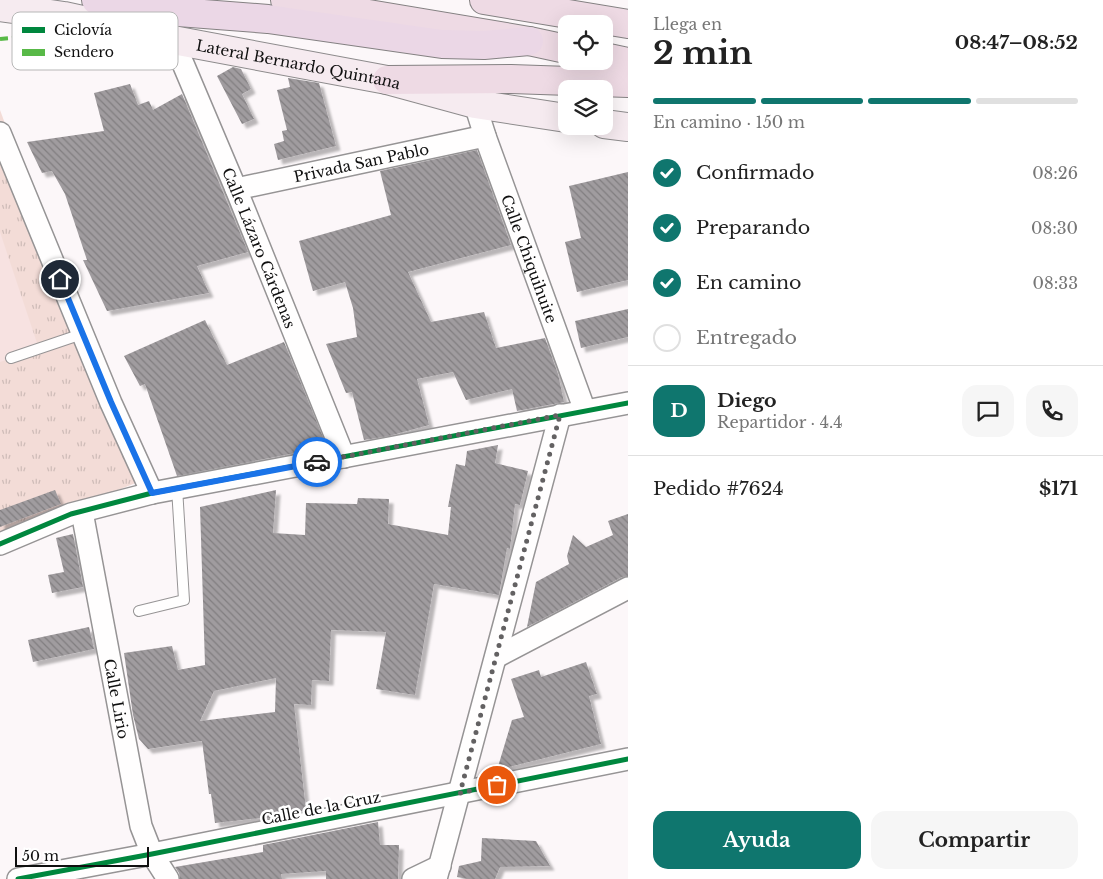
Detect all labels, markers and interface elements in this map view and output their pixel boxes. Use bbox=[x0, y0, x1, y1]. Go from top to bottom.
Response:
legend bbox=[12, 12, 178, 70]
text: Llega en bbox=[653, 14, 722, 34]
map controls bbox=[558, 15, 613, 135]
button: locate bbox=[558, 15, 613, 70]
text: Ciclovía bbox=[54, 21, 112, 39]
text: 08:47–08:52 bbox=[955, 31, 1078, 54]
text: 2 min bbox=[653, 33, 753, 73]
street label: Lateral Bernardo Quintana bbox=[195, 35, 404, 93]
text: Sendero bbox=[54, 43, 114, 61]
button: layers bbox=[558, 80, 613, 135]
text: En camino · 150 m bbox=[653, 112, 805, 132]
street label: Privada San Pablo bbox=[292, 139, 431, 186]
icon: check bbox=[653, 159, 681, 187]
text: Confirmado bbox=[696, 161, 814, 184]
text: 08:26 bbox=[1032, 163, 1078, 183]
street label: Calle Lázaro Cárdenas bbox=[218, 164, 301, 331]
street label: Calle Chiquihuite bbox=[498, 192, 562, 325]
icon: check bbox=[653, 214, 681, 242]
text: Preparando bbox=[696, 216, 810, 239]
text: 08:30 bbox=[1031, 218, 1078, 238]
pin bbox=[39, 258, 81, 300]
icon: home bbox=[46, 265, 74, 293]
icon: check bbox=[653, 269, 681, 297]
text: En camino bbox=[696, 271, 801, 294]
text: 08:33 bbox=[1033, 273, 1078, 293]
text: Entregado bbox=[696, 326, 797, 349]
button: chat bbox=[962, 385, 1014, 437]
button: phone bbox=[1026, 385, 1078, 437]
text: Diego bbox=[717, 389, 776, 412]
text: D bbox=[670, 399, 688, 422]
text: Repartidor · 4.4 bbox=[717, 412, 843, 432]
courier bbox=[292, 437, 342, 487]
icon: car bbox=[303, 448, 331, 476]
text: Pedido #7624 bbox=[653, 477, 784, 500]
text: $171 bbox=[1039, 477, 1078, 500]
street label: Calle Lirio bbox=[100, 657, 134, 741]
pin bbox=[476, 764, 518, 806]
icon: bag bbox=[483, 771, 511, 799]
street label: Calle de la Cruz bbox=[260, 787, 382, 829]
button: Ayuda bbox=[653, 811, 861, 869]
button: Compartir bbox=[871, 811, 1078, 869]
scale bar bbox=[15, 844, 149, 867]
text: 50 m bbox=[22, 847, 59, 865]

